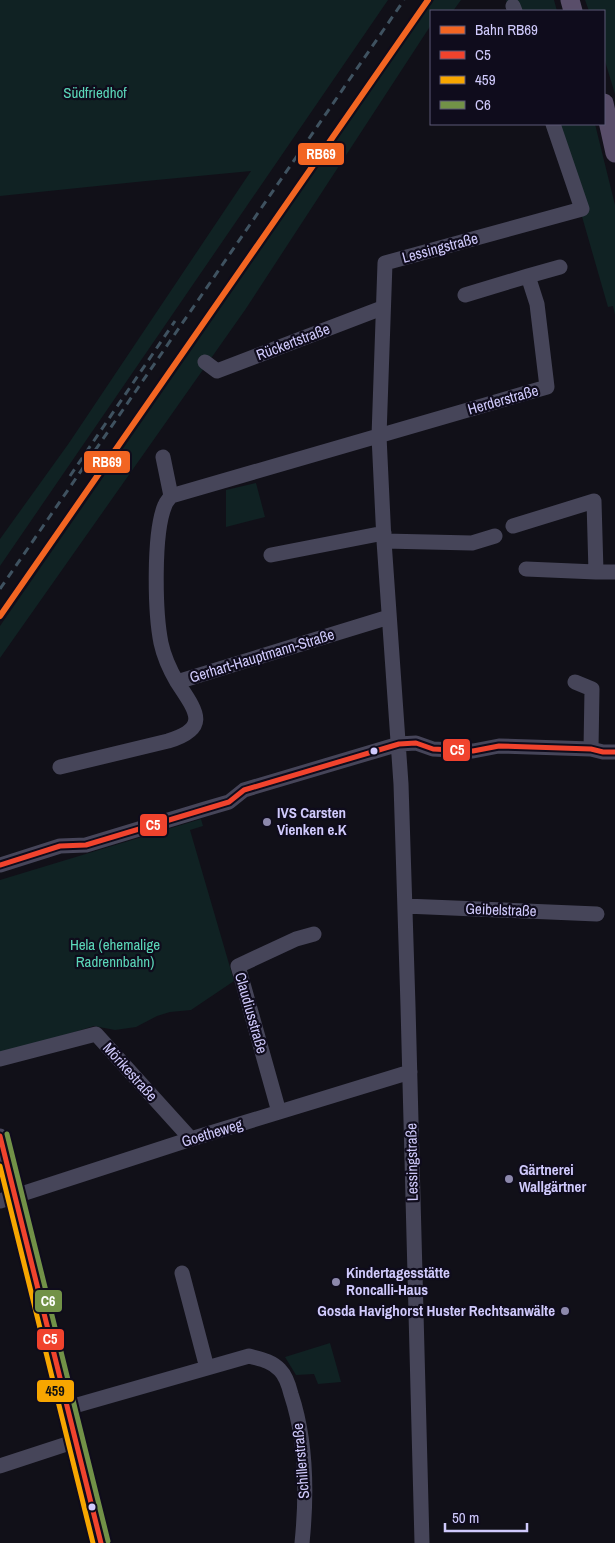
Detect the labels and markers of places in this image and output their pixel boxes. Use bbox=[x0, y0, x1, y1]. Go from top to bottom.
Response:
unlabelled marker bbox=[369, 746, 379, 756]
place label: IVS Carsten Vienken e.K bbox=[277, 802, 347, 840]
marker: IVS Carsten Vienken e.K bbox=[261, 816, 273, 828]
place label: Gärtnerei Wallgärtner bbox=[519, 1159, 586, 1197]
marker: Gärtnerei Wallgärtner bbox=[503, 1173, 515, 1185]
place label: Kindertagesstätte Roncalli-Haus bbox=[346, 1262, 450, 1300]
marker: Kindertagesstätte Roncalli-Haus bbox=[330, 1276, 342, 1288]
place label: Gosda Havighorst Huster Rechtsanwälte bbox=[317, 1300, 555, 1321]
marker: Gosda Havighorst Huster Rechtsanwälte bbox=[559, 1305, 571, 1317]
unlabelled marker bbox=[87, 1502, 97, 1512]

